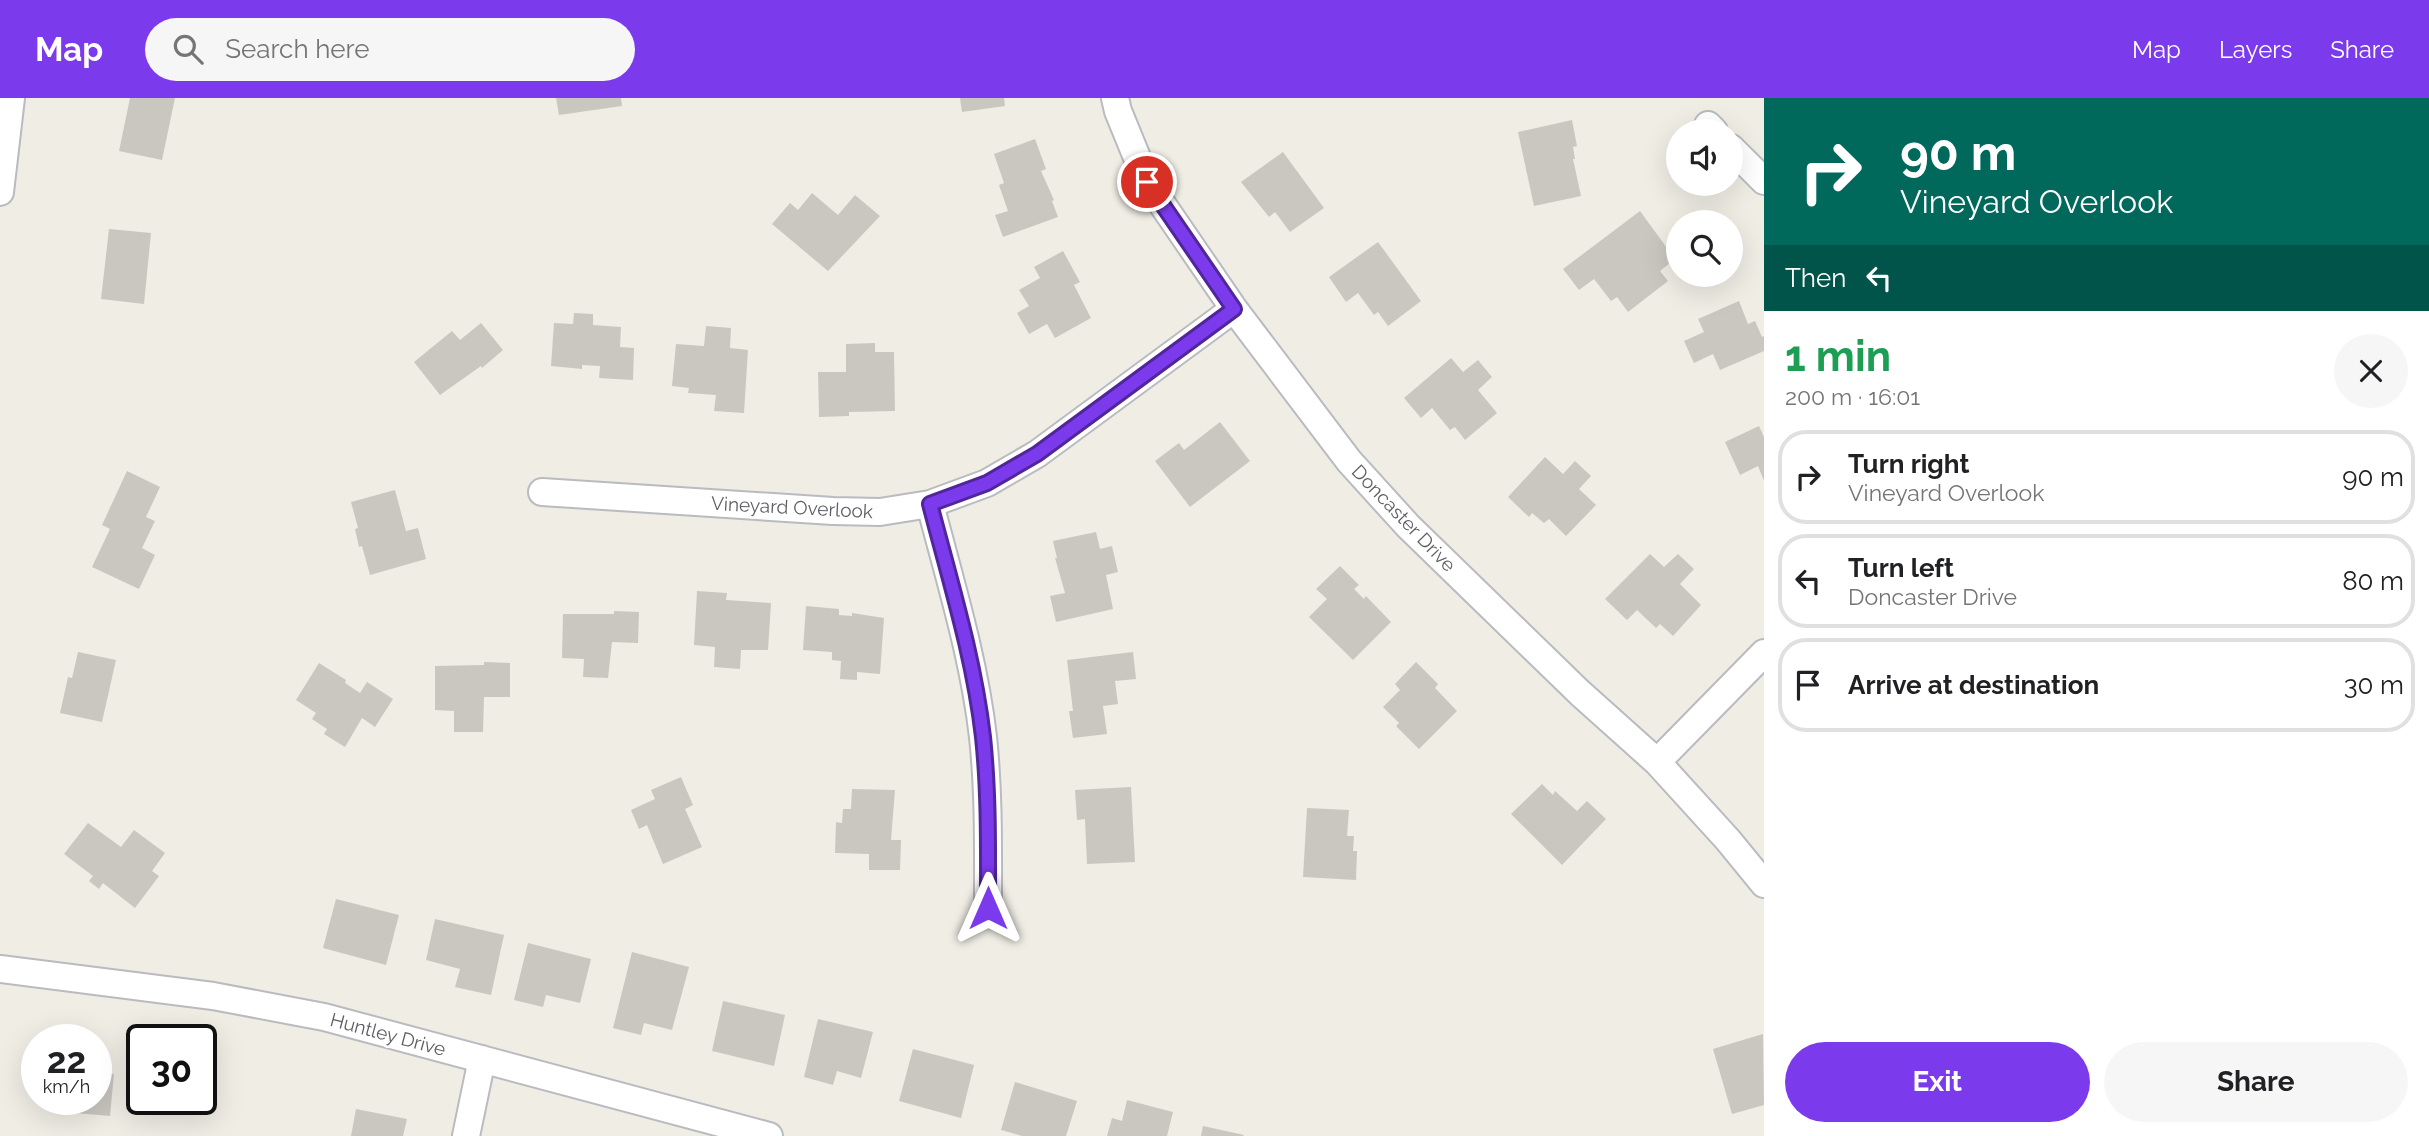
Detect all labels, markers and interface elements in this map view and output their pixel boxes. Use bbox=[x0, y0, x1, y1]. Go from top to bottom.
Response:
search box bbox=[145, 18, 635, 81]
text: Map bbox=[35, 30, 103, 69]
icon: search bbox=[169, 30, 207, 68]
text: Search here bbox=[225, 34, 370, 64]
text: Map bbox=[2132, 35, 2181, 64]
text: Layers bbox=[2219, 35, 2292, 64]
text: Share bbox=[2330, 35, 2394, 64]
map controls bbox=[1666, 119, 1743, 287]
button: sound bbox=[1666, 119, 1743, 196]
text: 90 m bbox=[1900, 124, 2016, 181]
icon: right bbox=[1785, 126, 1876, 217]
pin bbox=[1117, 152, 1177, 212]
icon: arrive bbox=[1128, 163, 1166, 201]
text: Vineyard Overlook bbox=[1900, 183, 2173, 220]
button: search bbox=[1666, 210, 1743, 287]
icon: left bbox=[1860, 259, 1898, 297]
text: Then bbox=[1785, 263, 1846, 293]
text: 1 min bbox=[1785, 332, 1891, 381]
button: close bbox=[2334, 334, 2408, 408]
text: 200 m · 16:01 bbox=[1785, 383, 1920, 410]
text: Turn right bbox=[1848, 449, 1969, 479]
icon: right bbox=[1789, 458, 1827, 496]
street label: Doncaster Drive bbox=[1348, 460, 1460, 576]
text: 90 m bbox=[2342, 462, 2404, 492]
text: Vineyard Overlook bbox=[1848, 479, 2044, 506]
street label: Vineyard Overlook bbox=[710, 492, 874, 522]
text: Turn left bbox=[1848, 553, 1954, 583]
icon: left bbox=[1789, 562, 1827, 600]
text: 80 m bbox=[2342, 566, 2404, 596]
text: Doncaster Drive bbox=[1848, 583, 2017, 610]
icon: arrive bbox=[1789, 666, 1827, 704]
text: Arrive at destination bbox=[1848, 670, 2099, 700]
text: 30 m bbox=[2344, 670, 2404, 700]
position arrow bbox=[951, 871, 1025, 945]
street label: Huntley Drive bbox=[328, 1008, 448, 1060]
speed limit sign: 30 bbox=[126, 1024, 217, 1115]
text: 22 bbox=[47, 1040, 86, 1081]
button: Exit bbox=[1785, 1042, 2090, 1122]
button: Share bbox=[2104, 1042, 2408, 1122]
text: km/h bbox=[43, 1076, 90, 1097]

